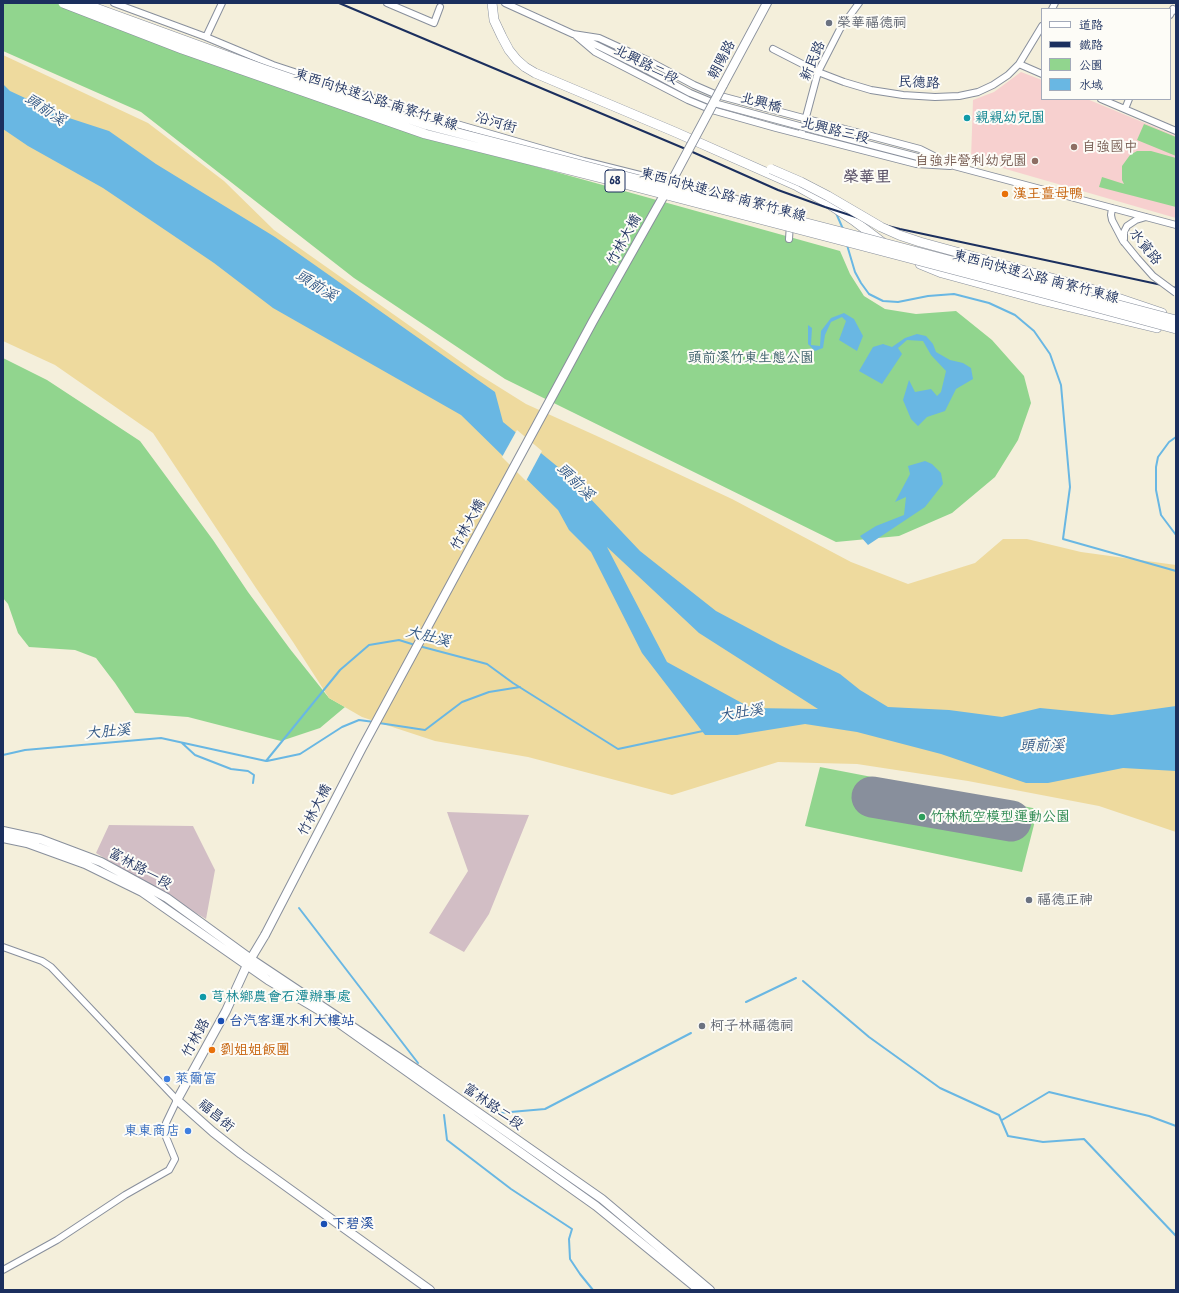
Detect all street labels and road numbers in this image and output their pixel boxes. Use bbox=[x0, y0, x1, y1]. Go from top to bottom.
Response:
street label: 朝陽路 bbox=[705, 38, 739, 82]
street label: 新民路 bbox=[797, 38, 829, 84]
street label: 北興路二段 bbox=[611, 42, 681, 88]
street label: 東西向快速公路 南寮竹東線 bbox=[292, 66, 460, 134]
street label: 民德路 bbox=[898, 74, 940, 92]
street label: 北興橋 bbox=[739, 89, 783, 117]
street label: 沿河街 bbox=[473, 109, 519, 137]
street label: 北興路三段 bbox=[799, 114, 871, 148]
street label: 東西向快速公路 南寮竹東線 bbox=[638, 165, 808, 225]
road number: 68 bbox=[605, 170, 625, 192]
street label: 竹林大橋 bbox=[603, 211, 645, 269]
street label: 水資路 bbox=[1125, 225, 1165, 269]
street label: 東西向快速公路 南寮竹東線 bbox=[951, 247, 1121, 307]
street label: 竹林大橋 bbox=[447, 496, 489, 554]
street label: 竹林大橋 bbox=[295, 781, 335, 839]
street label: 富林路一段 bbox=[105, 845, 175, 893]
street label: 竹林路 bbox=[178, 1016, 214, 1060]
street label: 富林路二段 bbox=[460, 1080, 526, 1134]
street label: 福昌街 bbox=[195, 1096, 237, 1136]

